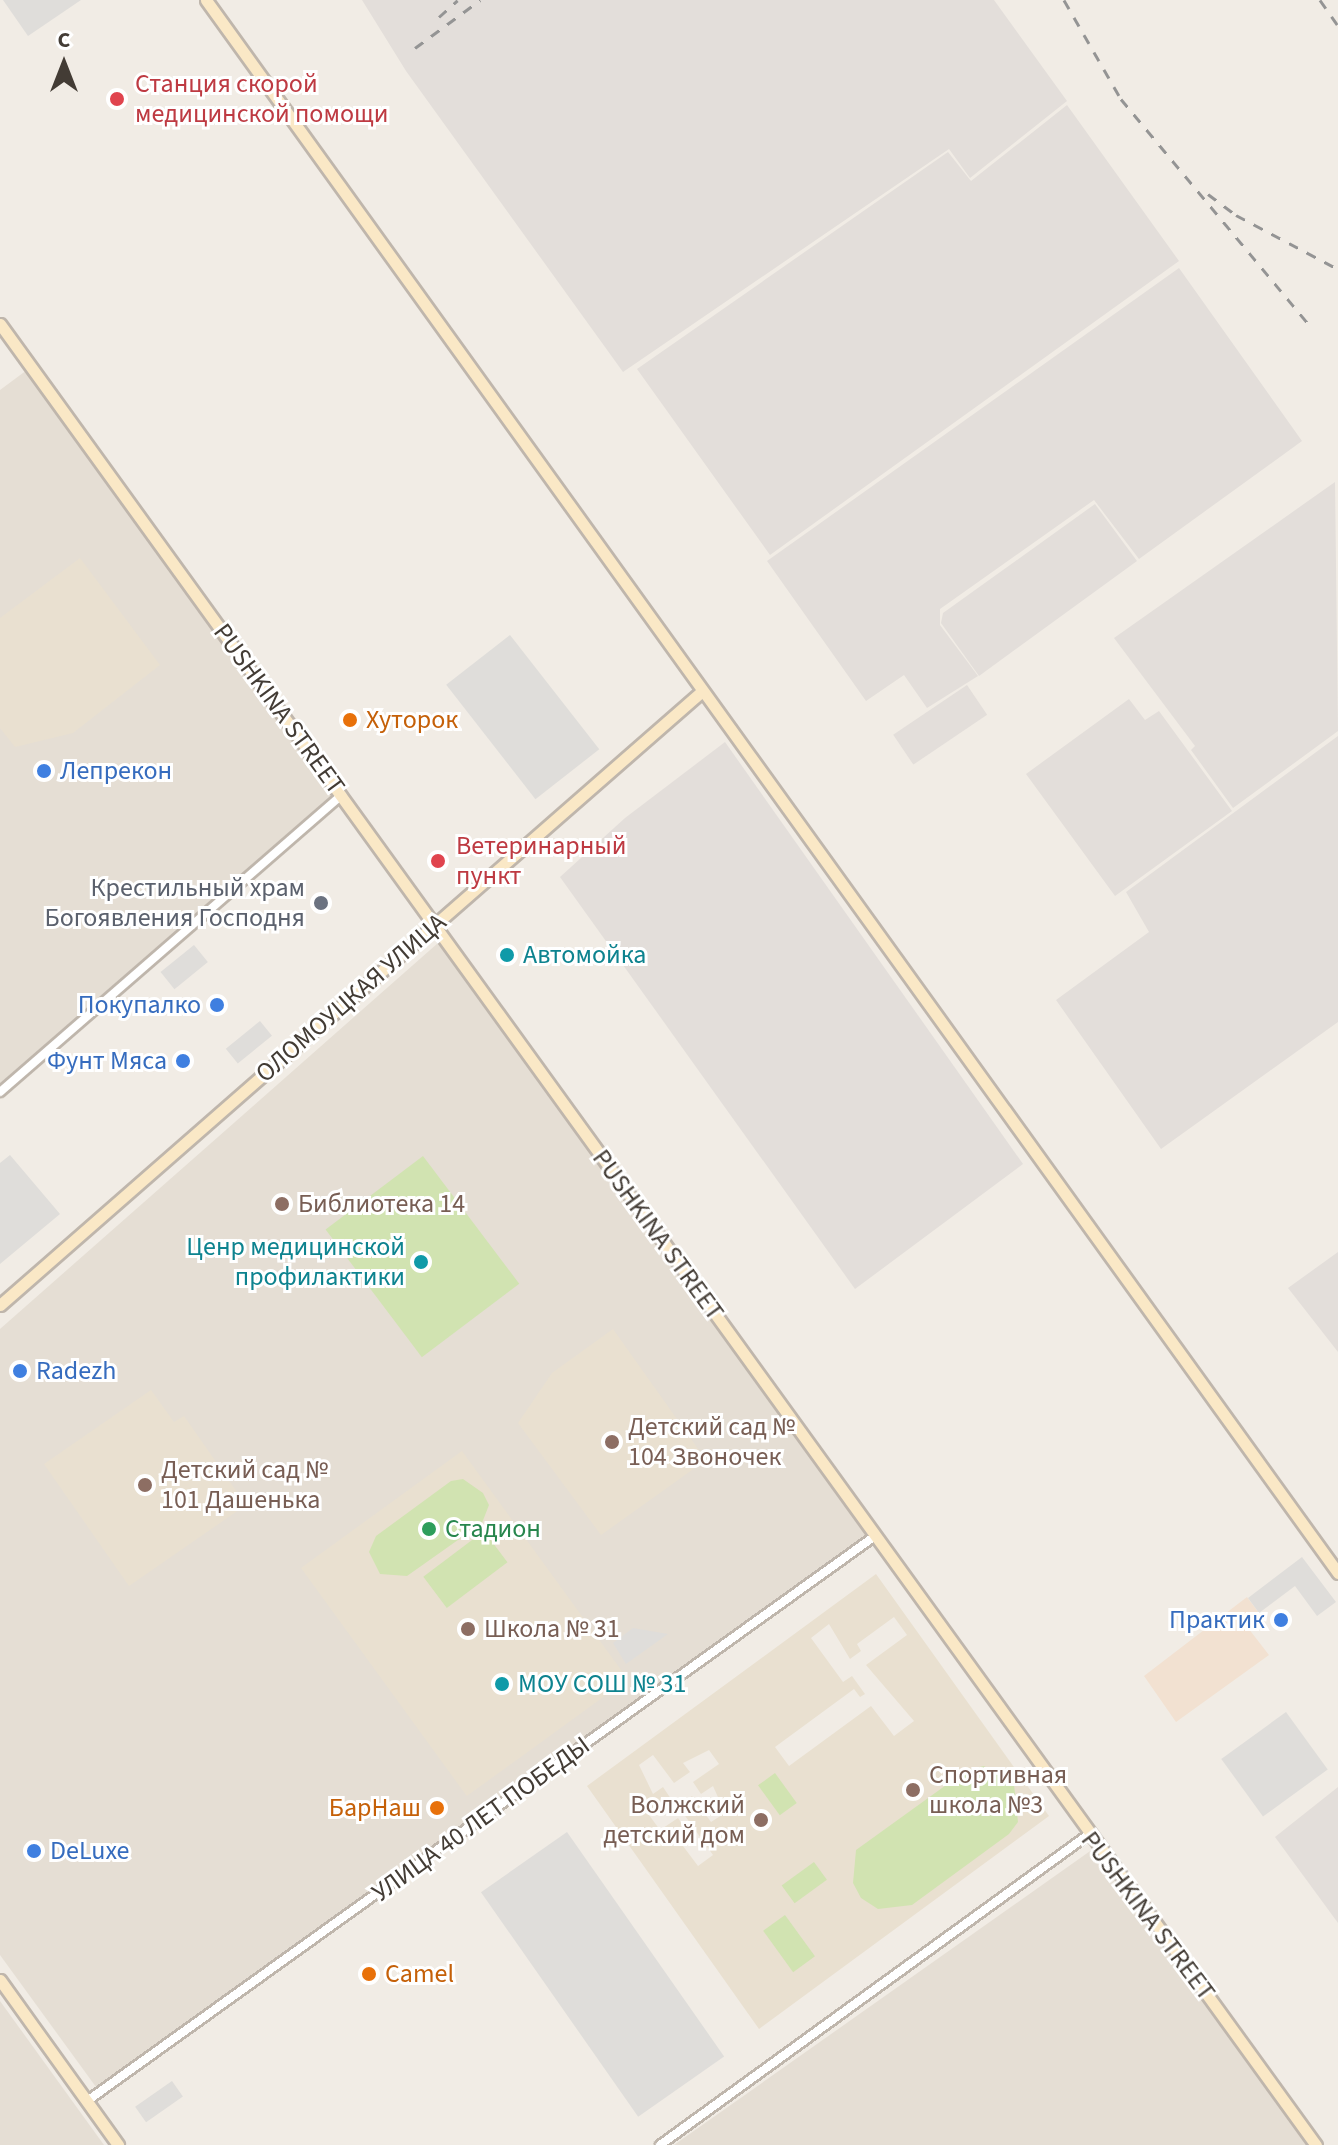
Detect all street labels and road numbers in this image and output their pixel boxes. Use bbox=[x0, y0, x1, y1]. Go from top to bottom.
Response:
street label: PUSHKINA STREET bbox=[207, 618, 351, 800]
street label: ОЛОМОУЦКАЯ УЛИЦА bbox=[249, 907, 453, 1089]
street label: PUSHKINA STREET bbox=[586, 1144, 730, 1326]
street label: УЛИЦА 40 ЛЕТ ПОБЕДЫ bbox=[366, 1730, 596, 1908]
street label: PUSHKINA STREET bbox=[1074, 1825, 1222, 2007]

